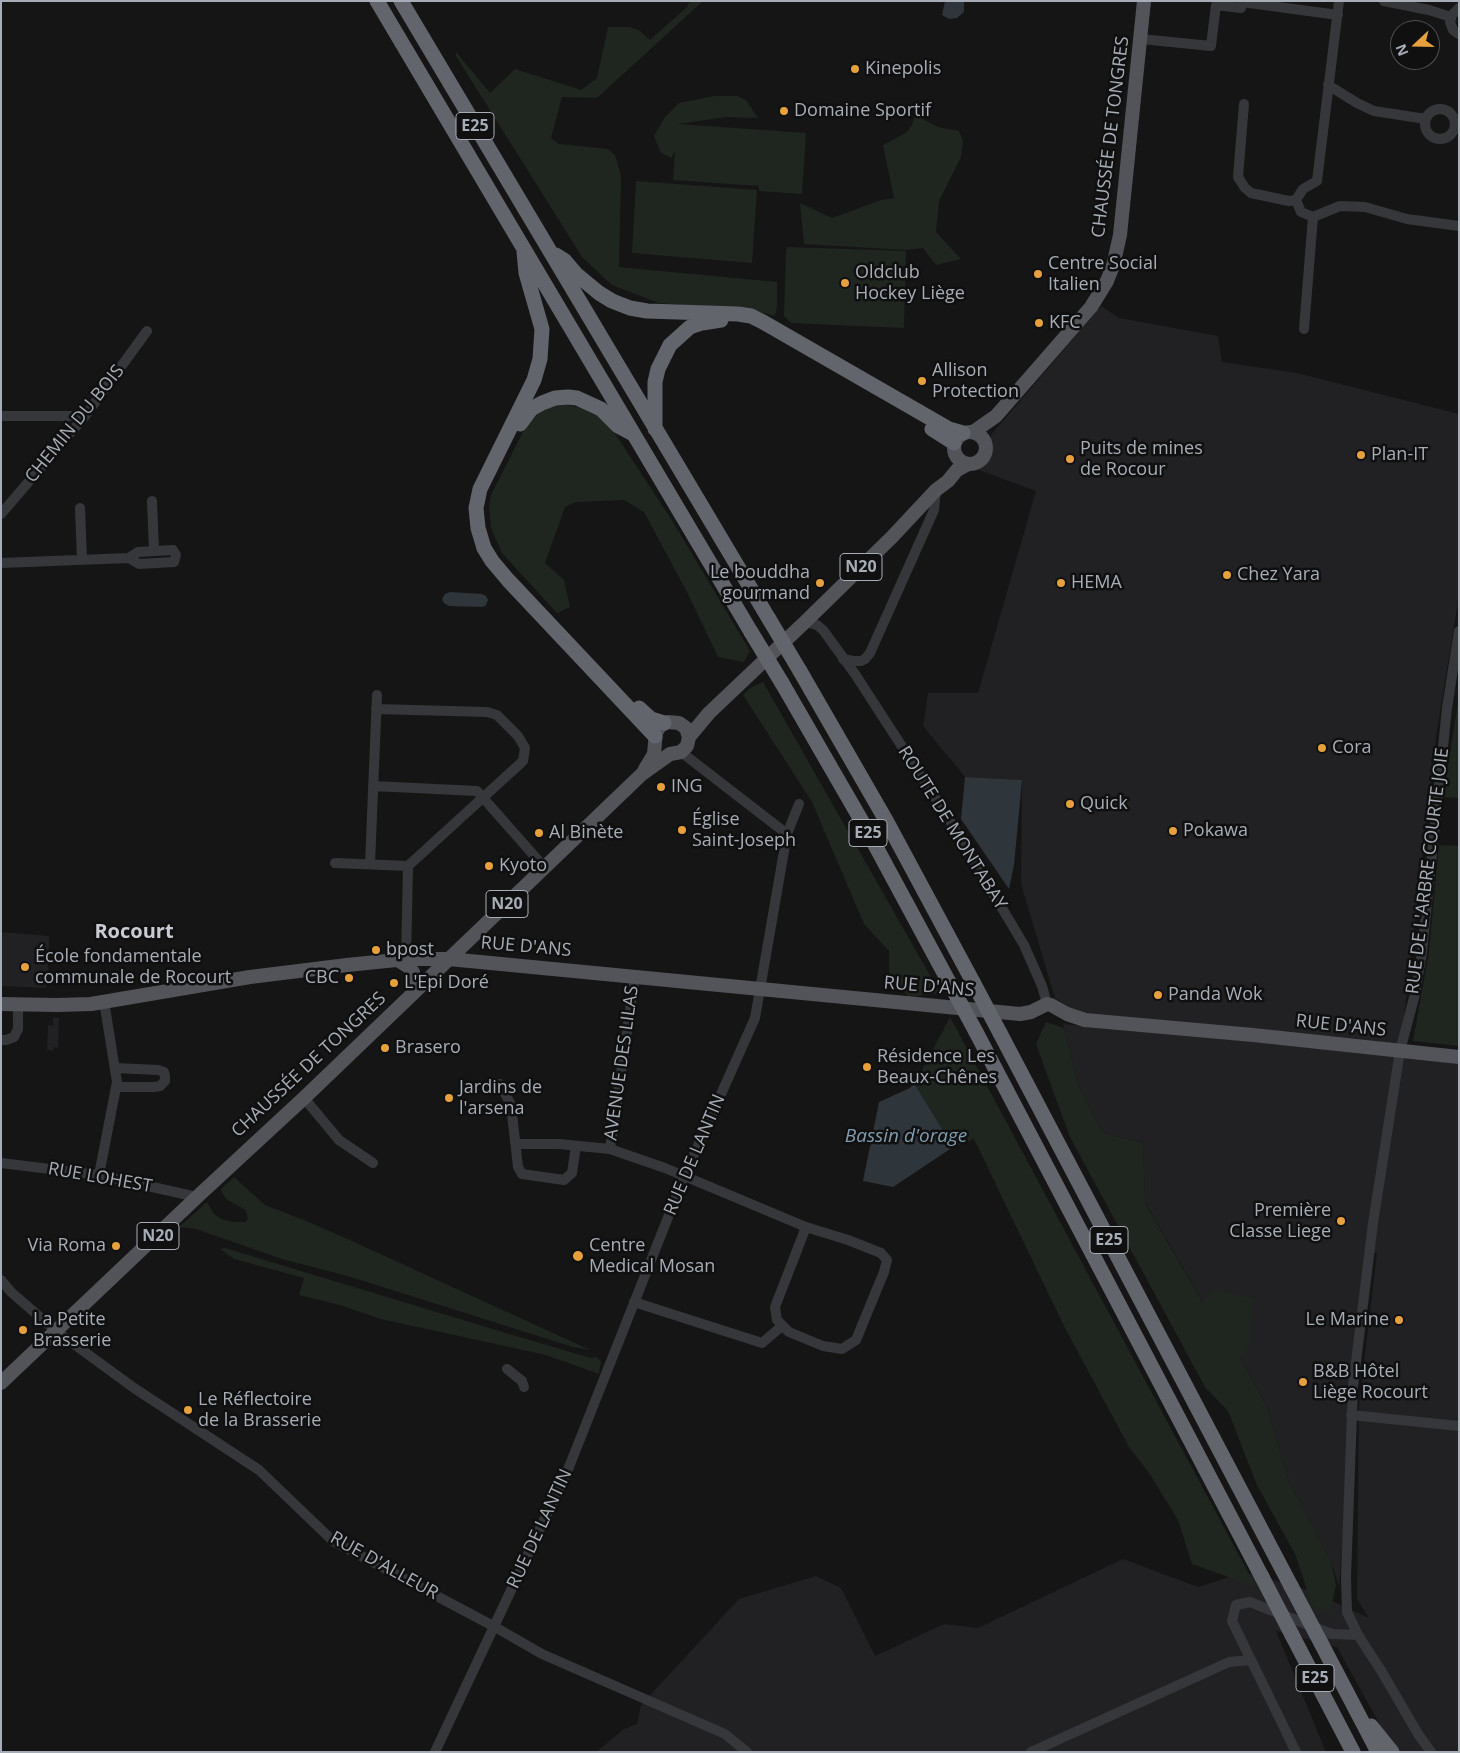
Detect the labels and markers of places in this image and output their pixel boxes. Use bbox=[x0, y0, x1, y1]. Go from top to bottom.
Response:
place label: Kinepolis bbox=[865, 58, 941, 80]
marker: Kinepolis bbox=[849, 63, 861, 75]
place label: Domaine Sportif bbox=[794, 100, 931, 122]
marker: Domaine Sportif bbox=[778, 105, 790, 117]
place label: Centre Social Italien bbox=[1048, 253, 1157, 296]
place label: Oldclub Hockey Liège bbox=[855, 262, 965, 304]
marker: Centre Social Italien bbox=[1032, 268, 1044, 280]
marker: Oldclub Hockey Liège bbox=[839, 277, 851, 289]
place label: KFC bbox=[1049, 312, 1081, 334]
marker: KFC bbox=[1033, 317, 1045, 329]
place label: Allison Protection bbox=[932, 360, 1019, 402]
marker: Allison Protection bbox=[916, 375, 928, 387]
place label: Puits de mines de Rocour bbox=[1080, 438, 1203, 480]
place label: Plan-IT bbox=[1371, 444, 1428, 466]
marker: Plan-IT bbox=[1355, 449, 1367, 461]
marker: Puits de mines de Rocour bbox=[1064, 453, 1076, 465]
place label: Le bouddha gourmand bbox=[710, 562, 810, 604]
place label: Chez Yara bbox=[1237, 564, 1320, 586]
marker: Chez Yara bbox=[1221, 569, 1233, 581]
place label: HEMA bbox=[1071, 572, 1122, 594]
marker: Le bouddha gourmand bbox=[814, 577, 826, 589]
marker: HEMA bbox=[1055, 577, 1067, 589]
place label: Cora bbox=[1332, 737, 1372, 759]
marker: Cora bbox=[1316, 742, 1328, 754]
place label: ING bbox=[671, 776, 703, 798]
marker: ING bbox=[655, 781, 667, 793]
place label: Quick bbox=[1080, 793, 1128, 815]
marker: Quick bbox=[1064, 798, 1076, 810]
place label: Église Saint-Joseph bbox=[692, 809, 796, 852]
place label: Pokawa bbox=[1183, 820, 1248, 842]
place label: Al Binète bbox=[549, 822, 623, 844]
marker: Église Saint-Joseph bbox=[676, 824, 688, 836]
marker: Pokawa bbox=[1167, 825, 1179, 837]
marker: Al Binète bbox=[533, 827, 545, 839]
place label: Kyoto bbox=[499, 855, 547, 877]
marker: Kyoto bbox=[483, 860, 495, 872]
place label: bpost bbox=[386, 939, 434, 961]
marker: bpost bbox=[370, 944, 382, 956]
place label: École fondamentale communale de Rocourt bbox=[35, 946, 231, 989]
marker: École fondamentale communale de Rocourt bbox=[19, 961, 31, 973]
place label: CBC bbox=[305, 967, 339, 989]
marker: CBC bbox=[343, 972, 355, 984]
place label: L'Epi Doré bbox=[404, 972, 489, 994]
marker: L'Epi Doré bbox=[388, 977, 400, 989]
place label: Panda Wok bbox=[1168, 984, 1262, 1006]
marker: Panda Wok bbox=[1152, 989, 1164, 1001]
place label: Brasero bbox=[395, 1037, 461, 1059]
marker: Brasero bbox=[379, 1042, 391, 1054]
place label: Résidence Les Beaux-Chênes bbox=[877, 1046, 997, 1088]
marker: Résidence Les Beaux-Chênes bbox=[861, 1061, 873, 1073]
place label: Jardins de l'arsena bbox=[459, 1077, 542, 1120]
marker: Jardins de l'arsena bbox=[443, 1092, 455, 1104]
place label: Première Classe Liege bbox=[1229, 1200, 1331, 1242]
marker: Première Classe Liege bbox=[1335, 1215, 1347, 1227]
place label: Via Roma bbox=[27, 1235, 106, 1257]
place label: Centre Medical Mosan bbox=[589, 1235, 715, 1278]
marker: Via Roma bbox=[110, 1240, 122, 1252]
marker: Centre Medical Mosan bbox=[571, 1249, 585, 1263]
place label: La Petite Brasserie bbox=[33, 1309, 111, 1352]
place label: Le Marine bbox=[1306, 1309, 1389, 1331]
marker: Le Marine bbox=[1393, 1314, 1405, 1326]
marker: La Petite Brasserie bbox=[17, 1324, 29, 1336]
place label: B&B Hôtel Liège Rocourt bbox=[1313, 1361, 1428, 1404]
marker: B&B Hôtel Liège Rocourt bbox=[1297, 1376, 1309, 1388]
place label: Le Réflectoire de la Brasserie bbox=[198, 1389, 321, 1432]
marker: Le Réflectoire de la Brasserie bbox=[182, 1404, 194, 1416]

